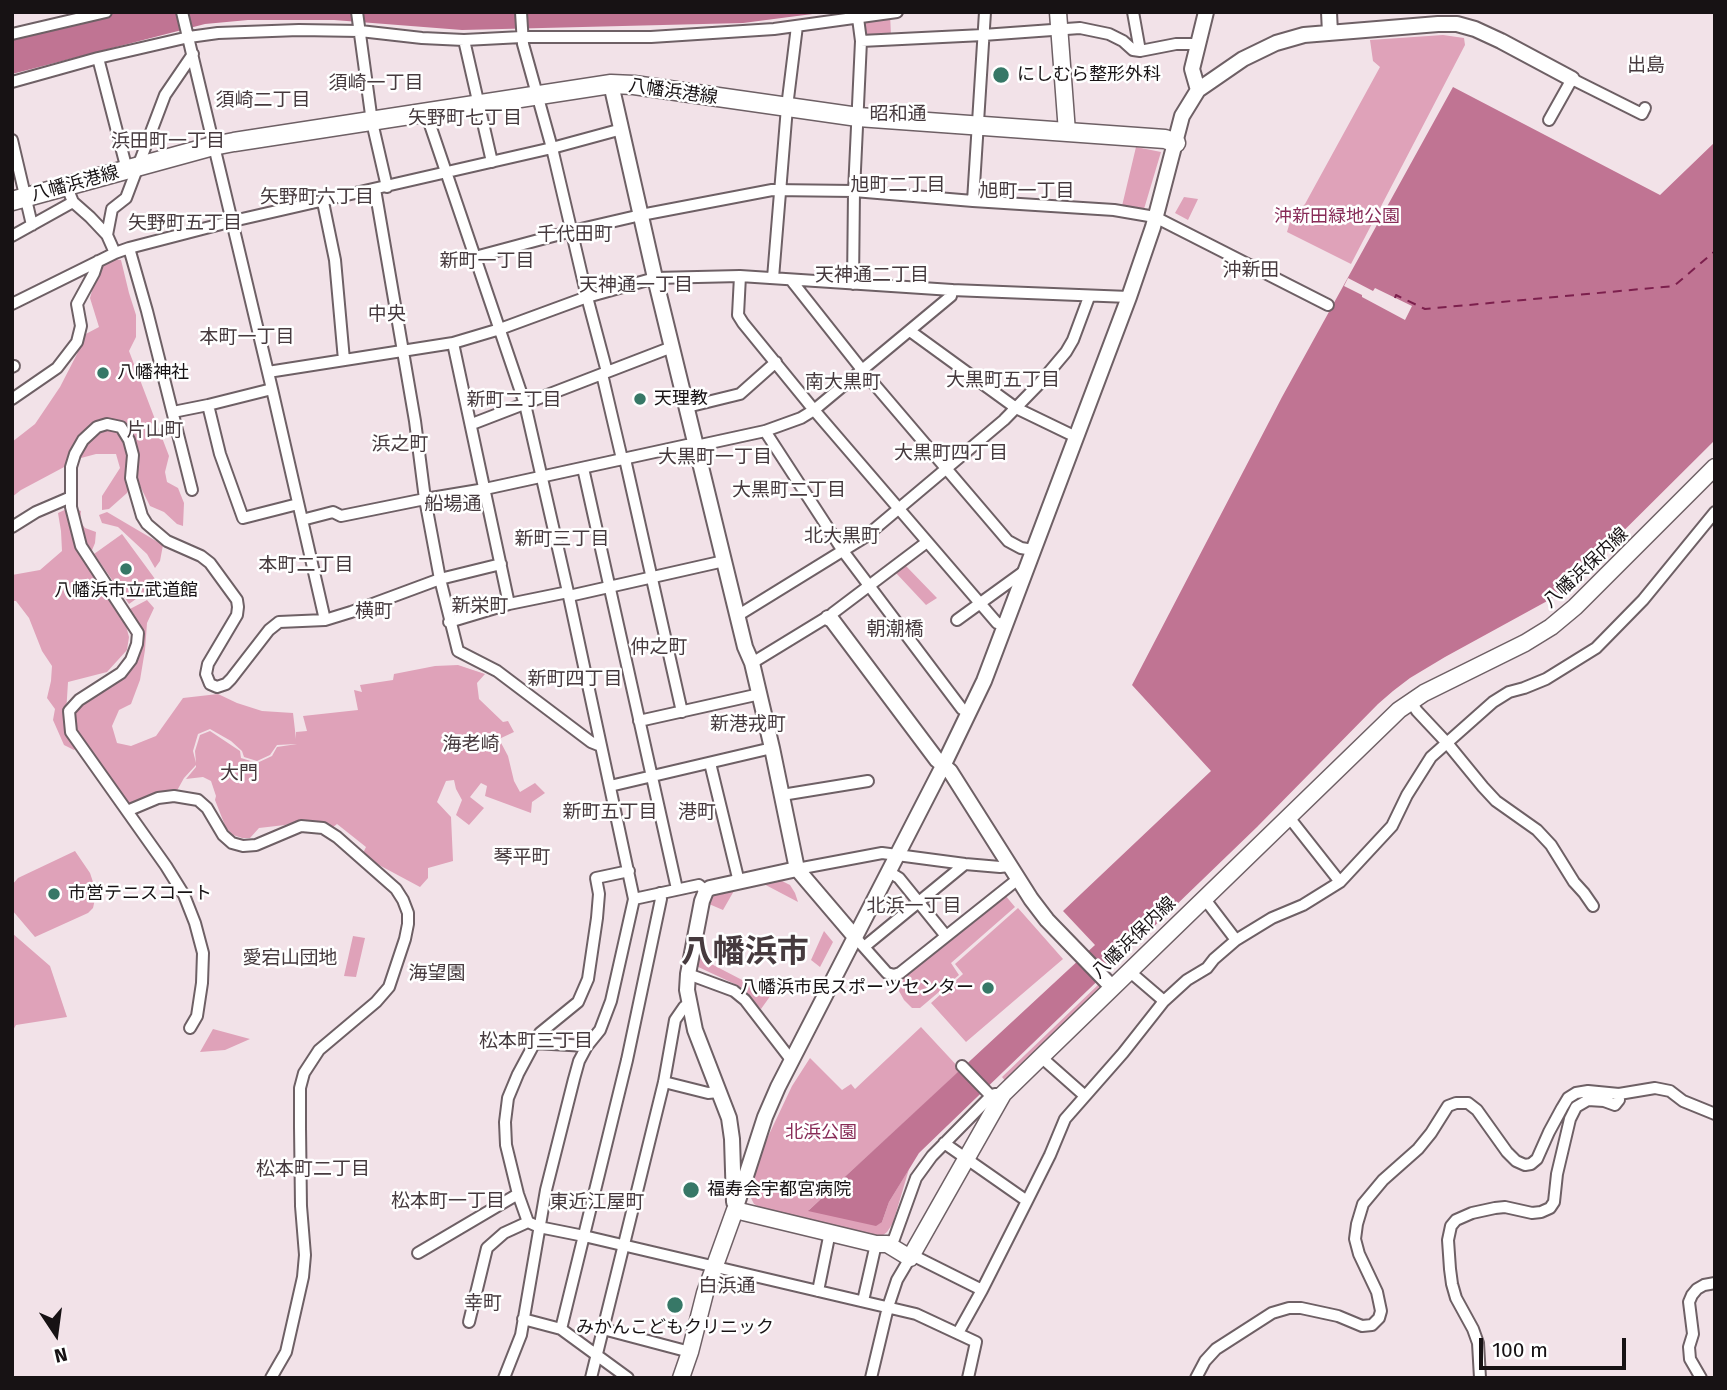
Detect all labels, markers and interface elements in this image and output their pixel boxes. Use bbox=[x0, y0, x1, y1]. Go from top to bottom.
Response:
district label: 出島 bbox=[1627, 55, 1665, 77]
place label: にしむら整形外科 bbox=[1017, 64, 1161, 86]
marker: にしむら整形外科 bbox=[991, 65, 1011, 85]
district label: 須崎一丁目 bbox=[329, 73, 423, 95]
street label: 八幡浜港線 bbox=[627, 75, 719, 109]
district label: 須崎二丁目 bbox=[216, 90, 310, 112]
district label: 昭和通 bbox=[870, 104, 926, 126]
district label: 矢野町七丁目 bbox=[408, 108, 522, 130]
district label: 浜田町一丁目 bbox=[111, 131, 225, 153]
street label: 八幡浜港線 bbox=[29, 162, 121, 206]
district label: 旭町二丁目 bbox=[851, 175, 945, 197]
district label: 旭町一丁目 bbox=[980, 181, 1074, 203]
district label: 矢野町六丁目 bbox=[260, 187, 374, 209]
park label: 沖新田緑地公園 bbox=[1274, 206, 1400, 228]
district label: 矢野町五丁目 bbox=[128, 213, 242, 235]
district label: 千代田町 bbox=[537, 224, 613, 246]
district label: 新町一丁目 bbox=[440, 251, 534, 273]
district label: 沖新田 bbox=[1223, 260, 1279, 282]
district label: 天神通二丁目 bbox=[815, 265, 929, 287]
district label: 天神通一丁目 bbox=[579, 275, 693, 297]
district label: 中央 bbox=[368, 304, 406, 326]
district label: 本町一丁目 bbox=[200, 327, 294, 349]
place label: 八幡神社 bbox=[117, 362, 189, 384]
marker: 八幡神社 bbox=[95, 365, 111, 381]
district label: 大黒町五丁目 bbox=[946, 370, 1060, 392]
district label: 南大黒町 bbox=[805, 372, 881, 394]
place label: 天理教 bbox=[654, 388, 708, 410]
district label: 新町二丁目 bbox=[467, 390, 561, 412]
marker: 天理教 bbox=[632, 391, 648, 407]
district label: 片山町 bbox=[127, 420, 183, 442]
district label: 浜之町 bbox=[372, 434, 428, 456]
district label: 大黒町四丁目 bbox=[894, 443, 1008, 465]
district label: 大黒町一丁目 bbox=[658, 447, 772, 469]
district label: 大黒町二丁目 bbox=[732, 480, 846, 502]
district label: 船場通 bbox=[425, 494, 481, 516]
street label: 八幡浜保内線 bbox=[1539, 523, 1633, 613]
district label: 北大黒町 bbox=[804, 526, 880, 548]
district label: 新町三丁目 bbox=[515, 529, 609, 551]
district label: 本町二丁目 bbox=[259, 555, 353, 577]
marker: 八幡浜市立武道館 bbox=[118, 561, 134, 577]
place label: 八幡浜市立武道館 bbox=[54, 580, 198, 602]
district label: 新栄町 bbox=[452, 596, 508, 618]
district label: 横町 bbox=[355, 601, 393, 623]
district label: 朝潮橋 bbox=[867, 619, 923, 641]
district label: 仲之町 bbox=[631, 637, 687, 659]
district label: 新町四丁目 bbox=[528, 669, 622, 691]
district label: 新港戎町 bbox=[710, 714, 786, 736]
district label: 海老崎 bbox=[443, 734, 499, 756]
district label: 大門 bbox=[220, 763, 258, 785]
district label: 新町五丁目 bbox=[563, 802, 657, 824]
district label: 港町 bbox=[678, 802, 716, 824]
district label: 琴平町 bbox=[494, 847, 550, 869]
place label: 市営テニスコート bbox=[68, 883, 212, 905]
marker: 市営テニスコート bbox=[46, 886, 62, 902]
street label: 八幡浜保内線 bbox=[1088, 893, 1180, 983]
district label: 北浜一丁目 bbox=[867, 896, 961, 918]
district label: 八幡浜市 bbox=[681, 934, 809, 972]
district label: 愛宕山団地 bbox=[243, 948, 337, 970]
district label: 海望園 bbox=[409, 963, 465, 985]
place label: 八幡浜市民スポーツセンター bbox=[740, 977, 974, 999]
marker: 八幡浜市民スポーツセンター bbox=[980, 980, 996, 996]
district label: 松本町三丁目 bbox=[479, 1031, 593, 1053]
park label: 北浜公園 bbox=[785, 1122, 857, 1144]
district label: 松本町二丁目 bbox=[256, 1159, 370, 1181]
place label: 福寿会宇都宮病院 bbox=[707, 1179, 851, 1201]
marker: 福寿会宇都宮病院 bbox=[681, 1180, 701, 1200]
district label: 松本町一丁目 bbox=[391, 1191, 505, 1213]
district label: 東近江屋町 bbox=[550, 1192, 644, 1214]
district label: 白浜通 bbox=[699, 1276, 755, 1298]
district label: 幸町 bbox=[464, 1293, 502, 1315]
marker: みかんこどもクリニック bbox=[665, 1295, 685, 1315]
north arrow bbox=[21, 1299, 91, 1369]
place label: みかんこどもクリニック bbox=[576, 1317, 774, 1339]
scale bar bbox=[1482, 1324, 1629, 1368]
text: 100 m bbox=[1492, 1337, 1548, 1363]
text: N bbox=[52, 1342, 70, 1368]

